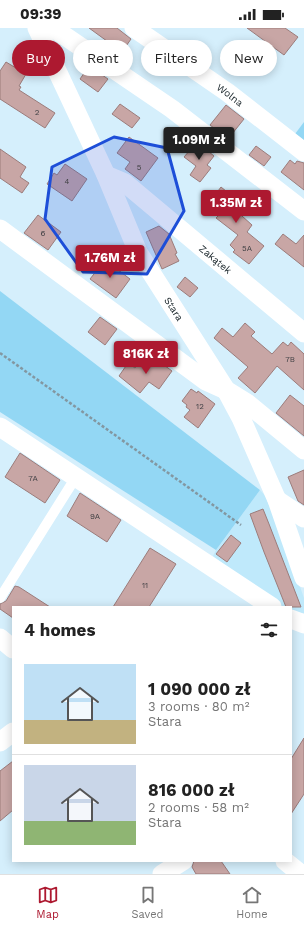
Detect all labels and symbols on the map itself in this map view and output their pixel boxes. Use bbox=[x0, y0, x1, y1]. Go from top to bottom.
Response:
street label: Wolna bbox=[215, 82, 245, 109]
house number: 2 bbox=[35, 108, 40, 117]
pin: 1.09M zł bbox=[158, 127, 240, 161]
house number: 5 bbox=[137, 163, 142, 172]
house number: 4 bbox=[65, 177, 70, 186]
pin: 1.35M zł bbox=[195, 190, 277, 224]
house number: 6 bbox=[41, 229, 46, 238]
street label: Zakątek bbox=[197, 243, 234, 276]
house number: 5A bbox=[242, 244, 253, 253]
pin: 1.76M zł bbox=[69, 245, 151, 279]
street label: Stara bbox=[162, 295, 186, 323]
pin: 816K zł bbox=[109, 341, 183, 375]
house number: 7B bbox=[285, 355, 295, 364]
house number: 12 bbox=[196, 402, 204, 411]
house number: 7A bbox=[28, 474, 38, 483]
house number: 9A bbox=[90, 512, 101, 521]
house number: 11 bbox=[142, 581, 148, 590]

